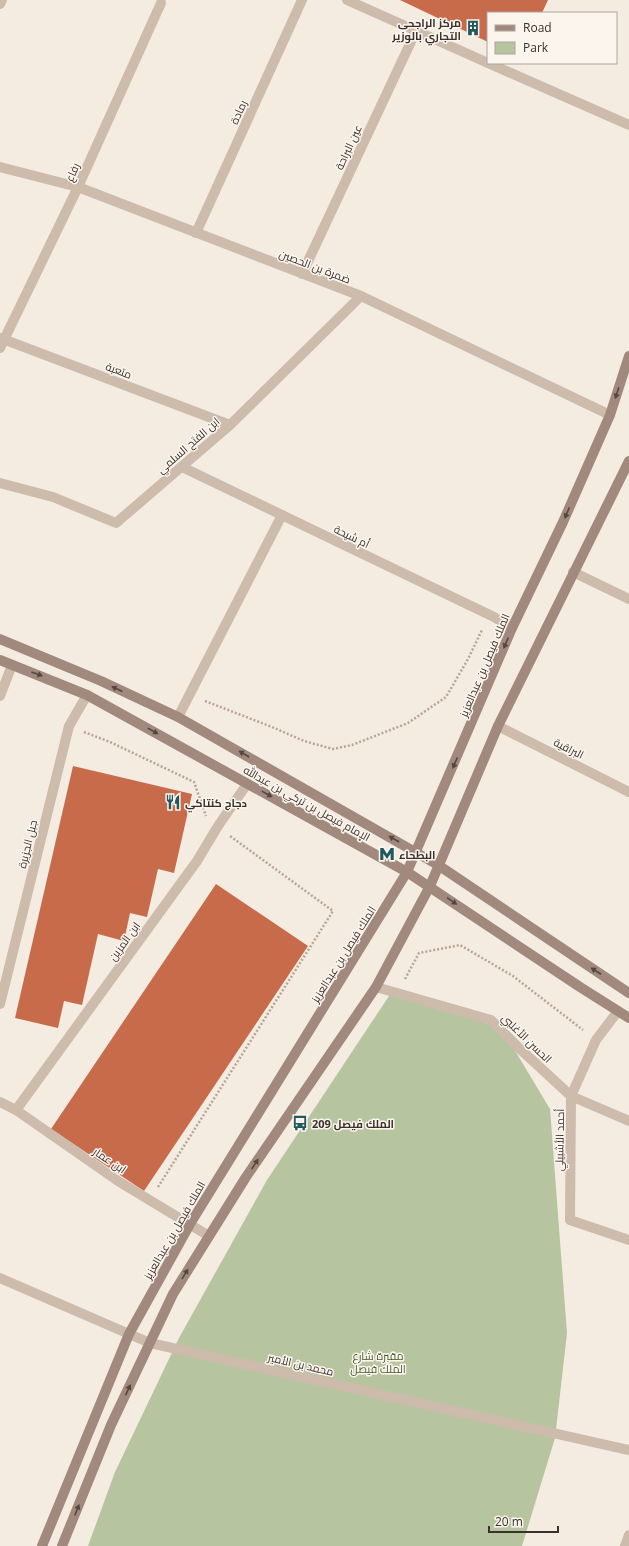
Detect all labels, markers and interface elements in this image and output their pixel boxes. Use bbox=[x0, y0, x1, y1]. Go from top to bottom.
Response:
legend bbox=[487, 12, 617, 64]
place label: مركز الراجحي التجاري بالوزير bbox=[391, 15, 461, 46]
building icon: مركز الراجحي التجاري بالوزير bbox=[464, 19, 482, 37]
text: Road bbox=[523, 19, 552, 36]
text: Park bbox=[523, 39, 549, 56]
street label: رمادة bbox=[226, 97, 250, 126]
street label: عين البراحة bbox=[331, 122, 365, 172]
street label: رفاع bbox=[61, 160, 84, 184]
street label: ضمرة بن الحصين bbox=[277, 245, 353, 287]
street label: متعبة bbox=[104, 358, 134, 382]
one-way arrow bbox=[614, 387, 620, 399]
street label: ابن الفتح السلمي bbox=[153, 414, 224, 478]
one-way arrow bbox=[564, 507, 571, 519]
street label: أم شيحة bbox=[331, 521, 372, 552]
street label: الملك فيصل بن عبدالعزيز bbox=[455, 611, 513, 720]
one-way arrow bbox=[502, 638, 508, 650]
one-way arrow bbox=[31, 671, 43, 677]
one-way arrow bbox=[111, 686, 122, 692]
one-way arrow bbox=[147, 728, 159, 735]
street label: البراقية bbox=[551, 734, 587, 762]
one-way arrow bbox=[238, 751, 250, 758]
one-way arrow bbox=[452, 757, 458, 768]
street label: الإمام فيصل بن تركي بن عبدالله bbox=[240, 762, 373, 846]
one-way arrow bbox=[261, 791, 272, 798]
restaurant icon: دجاج كنتاكي bbox=[164, 793, 182, 811]
place label: دجاج كنتاكي bbox=[185, 795, 247, 813]
street label: جبل الجزيرة bbox=[14, 818, 40, 870]
one-way arrow bbox=[388, 836, 400, 843]
metro station icon: البطحاء bbox=[378, 845, 396, 863]
place label: البطحاء bbox=[399, 847, 435, 862]
one-way arrow bbox=[447, 897, 457, 905]
street label: الملك فيصل بن عبدالعزيز bbox=[307, 903, 379, 1006]
street label: ابن المزين bbox=[105, 919, 143, 963]
one-way arrow bbox=[591, 967, 602, 975]
street label: الحسن الأغلبي bbox=[497, 1010, 555, 1067]
street label: أحمد الأشبيلي bbox=[551, 1109, 569, 1171]
bus stop icon: الملك فيصل 209 bbox=[291, 1114, 309, 1132]
place label: الملك فيصل 209 bbox=[312, 1116, 394, 1131]
street label: ابن عمار bbox=[90, 1143, 129, 1176]
one-way arrow bbox=[251, 1159, 259, 1169]
street label: الملك فيصل بن عبدالعزيز bbox=[139, 1178, 208, 1283]
one-way arrow bbox=[181, 1269, 189, 1279]
park label: مقبرة شارع الملك فيصل bbox=[350, 1348, 406, 1376]
street label: محمد بن الأمير bbox=[266, 1349, 335, 1379]
one-way arrow bbox=[124, 1384, 131, 1396]
one-way arrow bbox=[74, 1504, 80, 1515]
scale bar bbox=[489, 1508, 558, 1534]
text: 20 m bbox=[495, 1513, 523, 1530]

